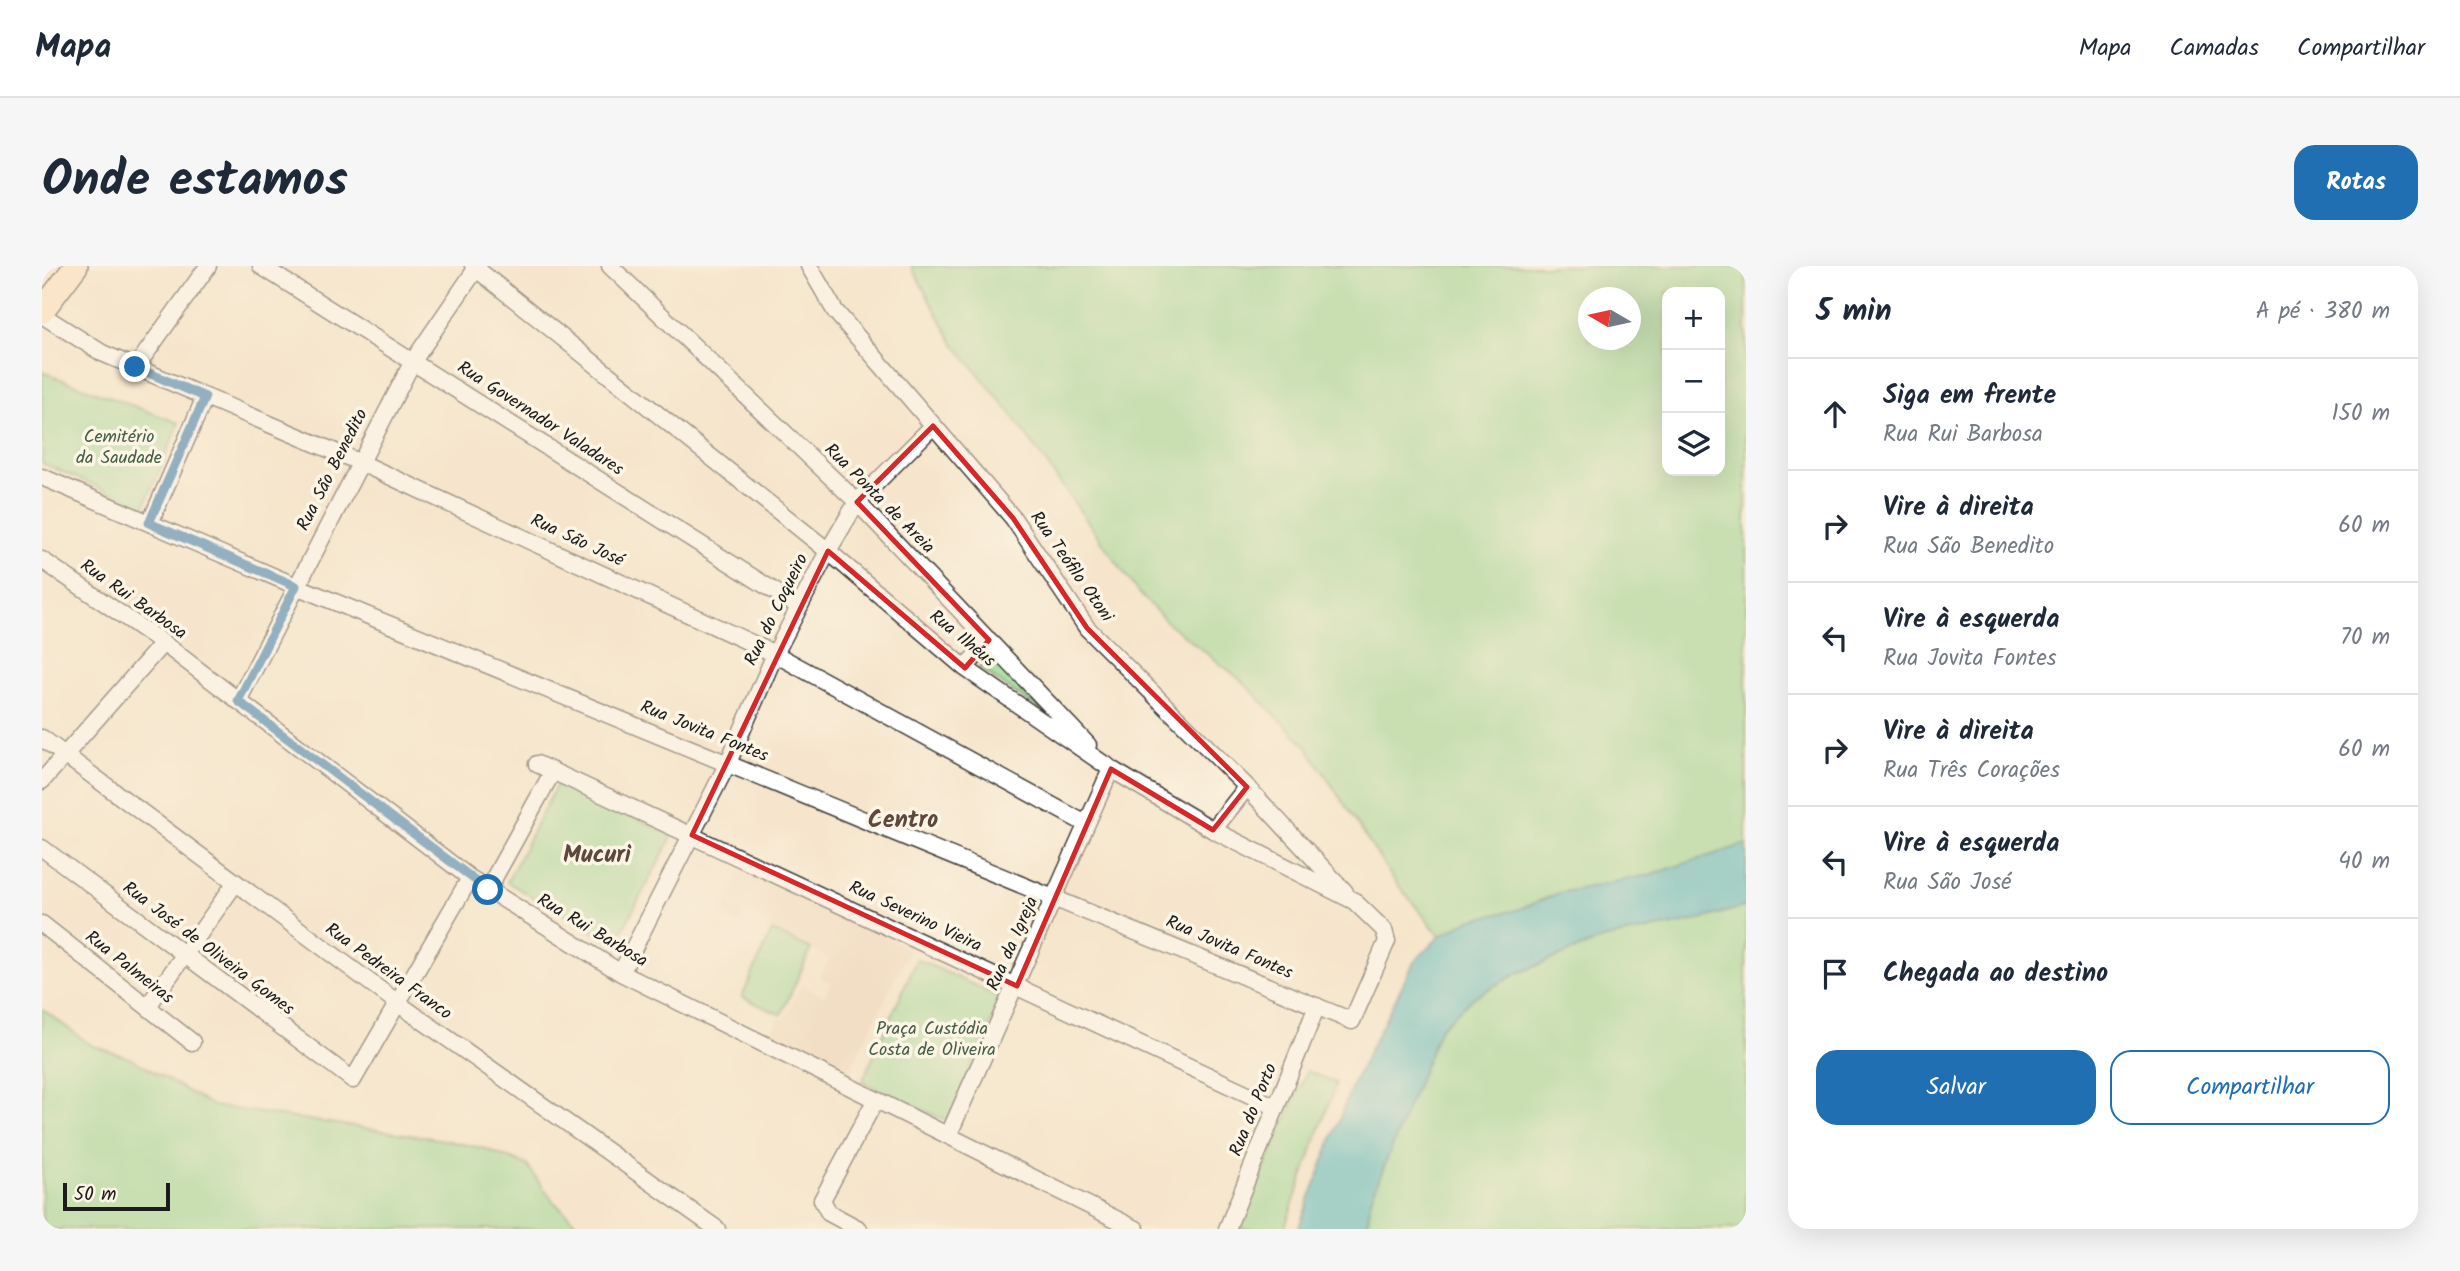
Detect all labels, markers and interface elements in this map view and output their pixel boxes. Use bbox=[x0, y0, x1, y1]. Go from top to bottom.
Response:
text: Mapa bbox=[35, 22, 111, 75]
text: Mapa bbox=[2079, 29, 2132, 68]
text: Camadas bbox=[2170, 29, 2259, 68]
text: Compartilhar bbox=[2297, 29, 2425, 68]
text: Onde estamos bbox=[42, 143, 348, 221]
button: Rotas bbox=[2294, 145, 2418, 220]
north arrow bbox=[1578, 287, 1641, 350]
map controls bbox=[1662, 287, 1725, 476]
button: + bbox=[1662, 287, 1725, 350]
text: 5 min bbox=[1816, 288, 1892, 336]
text: A pé · 380 m bbox=[2256, 294, 2390, 330]
button: − bbox=[1662, 350, 1725, 413]
route end bbox=[119, 351, 150, 382]
street label: Rua Governador Valadares bbox=[451, 354, 630, 484]
text: Siga em frente bbox=[1883, 375, 2056, 417]
icon: ahead bbox=[1816, 395, 1854, 433]
text: 150 m bbox=[2331, 396, 2390, 432]
street label: Rua São Benedito bbox=[290, 404, 376, 536]
button: layers bbox=[1662, 413, 1725, 476]
text: Rua Rui Barbosa bbox=[1883, 417, 2043, 453]
park label: Cemitério da Saudade bbox=[76, 423, 162, 473]
street label: Rua Ponta de Areia bbox=[817, 437, 941, 561]
text: Vire à direita bbox=[1883, 487, 2034, 529]
street label: Rua Teófilo Otoni bbox=[1022, 505, 1121, 629]
street label: Rua São José bbox=[525, 507, 630, 576]
icon: right bbox=[1816, 507, 1854, 545]
text: 60 m bbox=[2338, 508, 2390, 544]
text: Rua São Benedito bbox=[1883, 529, 2054, 565]
street label: Rua do Coqueiro bbox=[737, 549, 817, 671]
street label: Rua Rui Barbosa bbox=[73, 552, 193, 648]
text: Vire à esquerda bbox=[1883, 599, 2060, 641]
street label: Rua Ilhéus bbox=[922, 603, 1002, 675]
icon: left bbox=[1816, 619, 1854, 657]
text: 70 m bbox=[2340, 620, 2390, 656]
text: Rua Jovita Fontes bbox=[1883, 641, 2057, 677]
street label: Rua Jovita Fontes bbox=[636, 693, 773, 771]
text: Vire à direita bbox=[1883, 711, 2034, 753]
icon: right bbox=[1816, 731, 1854, 769]
text: 60 m bbox=[2338, 732, 2390, 768]
text: Rua Três Corações bbox=[1883, 753, 2060, 789]
district label: Centro bbox=[868, 801, 938, 840]
text: Vire à esquerda bbox=[1883, 823, 2060, 865]
district label: Mucuri bbox=[563, 836, 632, 875]
icon: left bbox=[1816, 843, 1854, 881]
text: 40 m bbox=[2338, 844, 2390, 880]
text: Rua São José bbox=[1883, 865, 2011, 901]
street label: Rua Severino Vieira bbox=[844, 873, 986, 961]
route start bbox=[472, 874, 503, 905]
street label: Rua José de Oliveira Gomes bbox=[116, 875, 300, 1024]
street label: Rua Rui Barbosa bbox=[531, 886, 653, 976]
street label: Rua da Igreja bbox=[979, 892, 1047, 996]
street label: Rua Jovita Fontes bbox=[1161, 908, 1297, 988]
street label: Rua Pedreira Franco bbox=[318, 916, 458, 1028]
street label: Rua Palmeiras bbox=[78, 924, 180, 1012]
text: Chegada ao destino bbox=[1883, 953, 2108, 995]
icon: arrive bbox=[1816, 955, 1854, 993]
park label: Praça Custódia Costa de Oliveira bbox=[868, 1015, 996, 1065]
button: Salvar bbox=[1816, 1050, 2096, 1125]
button: Compartilhar bbox=[2110, 1050, 2390, 1125]
street label: Rua do Porto bbox=[1222, 1059, 1286, 1161]
scale bar bbox=[63, 1180, 170, 1212]
text: 50 m bbox=[74, 1180, 116, 1210]

